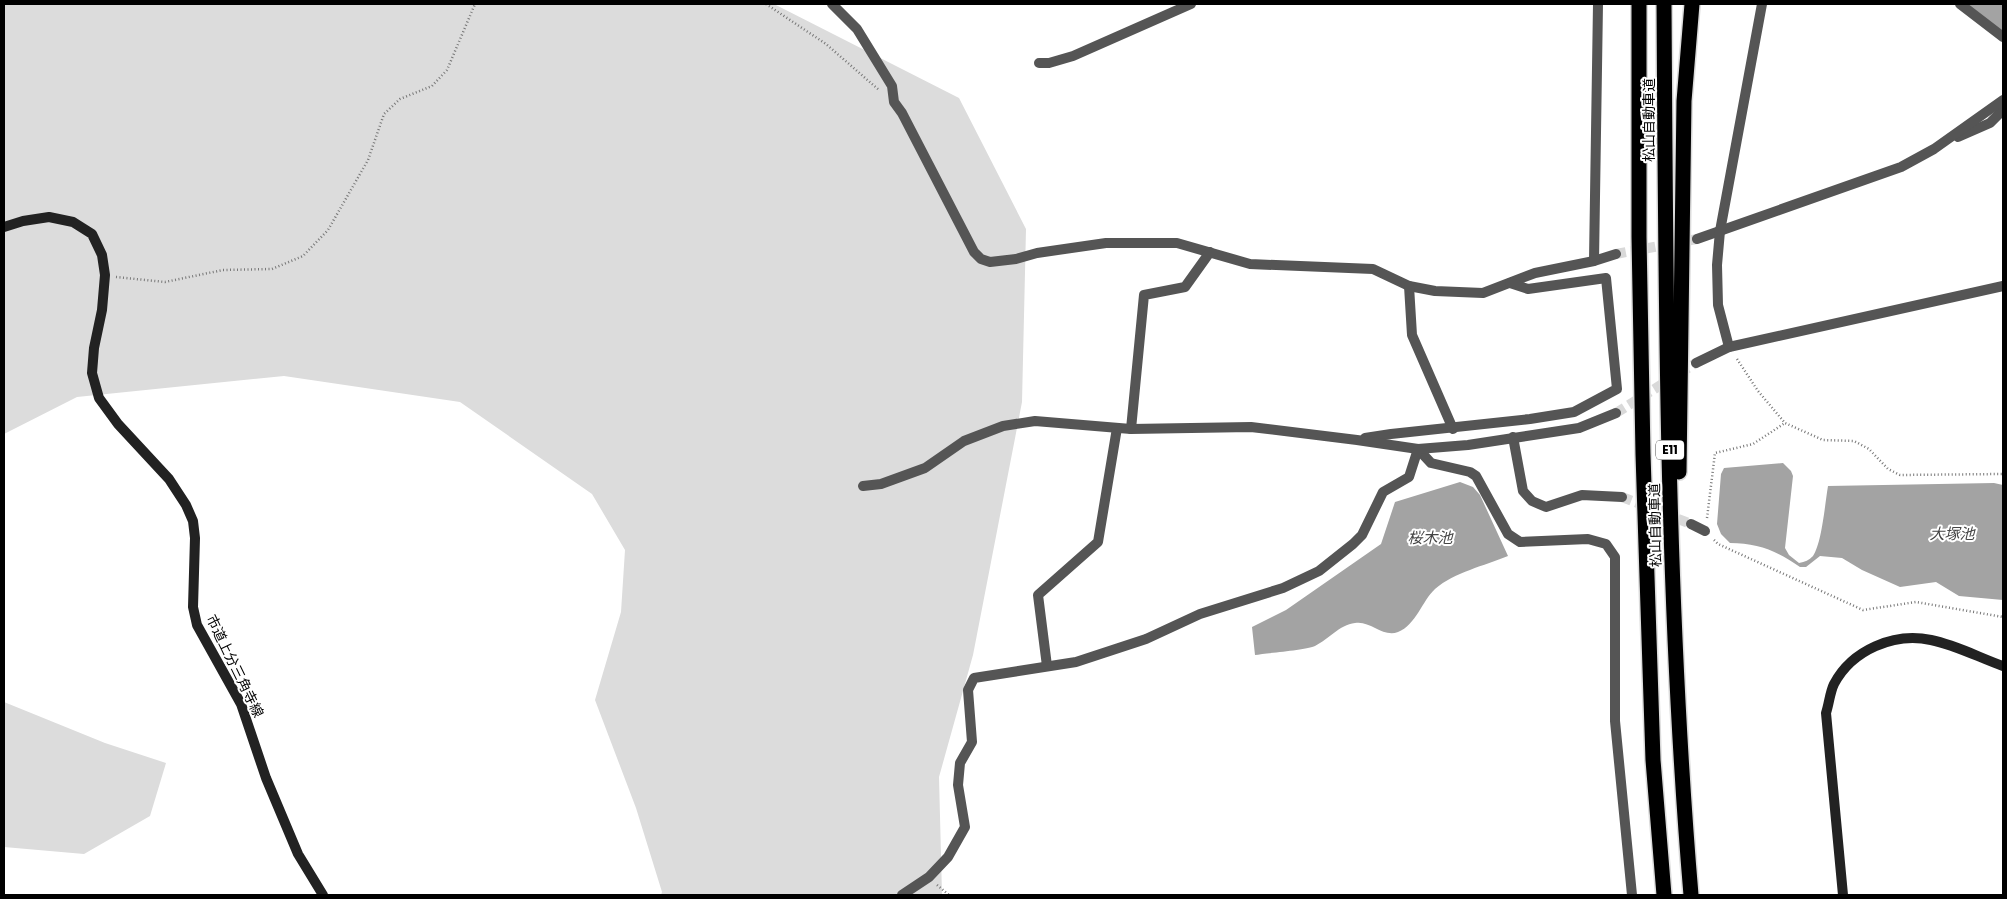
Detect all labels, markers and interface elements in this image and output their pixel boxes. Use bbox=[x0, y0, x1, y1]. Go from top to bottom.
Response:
street label: 松山自動車道 bbox=[1639, 78, 1659, 162]
road number: E11 bbox=[1656, 440, 1684, 460]
street label: 松山自動車道 bbox=[1644, 483, 1666, 567]
water label: 大塚池 bbox=[1929, 523, 1976, 544]
water label: 桜木池 bbox=[1407, 527, 1454, 548]
street label: 市道上分三角寺線 bbox=[201, 611, 269, 721]

